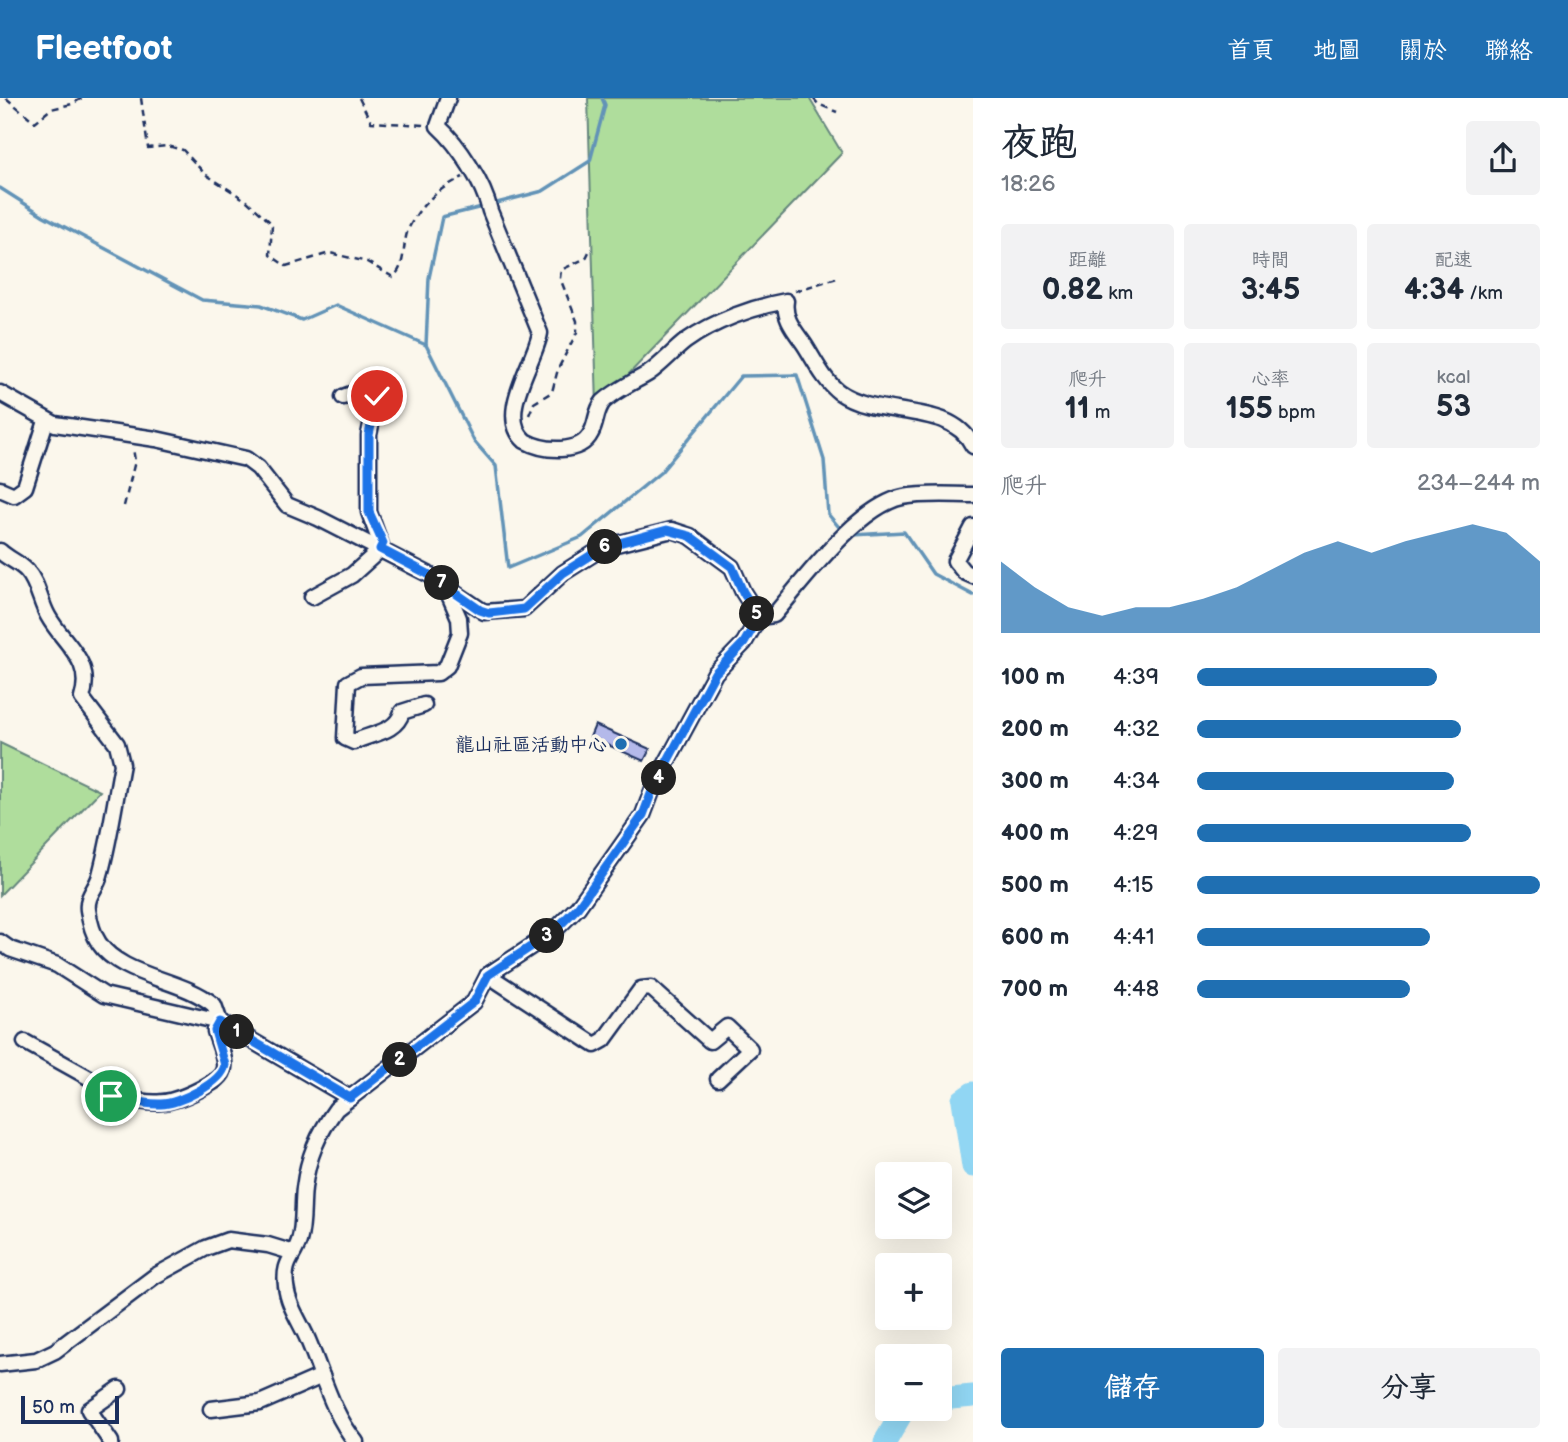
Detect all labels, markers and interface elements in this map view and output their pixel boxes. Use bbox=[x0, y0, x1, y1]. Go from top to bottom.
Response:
text: Fleetfoot bbox=[35, 29, 172, 69]
text: 首頁 bbox=[1227, 36, 1275, 65]
text: 地圖 bbox=[1313, 36, 1361, 65]
text: 關於 bbox=[1399, 36, 1447, 65]
text: 聯絡 bbox=[1485, 36, 1533, 65]
text: 夜跑 bbox=[1001, 121, 1077, 166]
button: share bbox=[1466, 121, 1540, 195]
text: 18:26 bbox=[1001, 170, 1056, 198]
text: 距離 bbox=[1068, 249, 1107, 272]
text: 時間 bbox=[1251, 249, 1290, 272]
text: 配速 bbox=[1434, 249, 1473, 272]
text: 0.82 bbox=[1042, 272, 1103, 308]
text: 3:45 bbox=[1241, 272, 1300, 308]
text: 4:34 bbox=[1404, 272, 1464, 308]
text: km bbox=[1103, 282, 1133, 305]
text: /km bbox=[1464, 282, 1503, 305]
pin bbox=[347, 366, 407, 426]
text: kcal bbox=[1436, 366, 1471, 389]
text: 爬升 bbox=[1068, 368, 1107, 391]
text: 心率 bbox=[1251, 368, 1290, 391]
icon: check bbox=[358, 377, 396, 415]
text: 53 bbox=[1436, 389, 1471, 425]
text: 11 bbox=[1064, 391, 1090, 427]
text: 155 bbox=[1226, 391, 1273, 427]
text: m bbox=[1090, 401, 1111, 424]
text: bpm bbox=[1273, 401, 1315, 424]
text: 234–244 m bbox=[1417, 469, 1540, 497]
text: 爬升 bbox=[1001, 472, 1047, 500]
pin: 6 bbox=[588, 530, 622, 564]
text: 6 bbox=[599, 535, 610, 558]
pin: 7 bbox=[424, 566, 460, 601]
text: 7 bbox=[436, 571, 447, 594]
pin: 5 bbox=[740, 596, 774, 632]
text: 5 bbox=[751, 602, 762, 625]
text: 100 m bbox=[1001, 663, 1065, 691]
text: 4:39 bbox=[1113, 663, 1159, 691]
text: 200 m bbox=[1001, 715, 1069, 743]
text: 4:32 bbox=[1113, 715, 1159, 743]
place label: 龍山社區活動中心 bbox=[455, 734, 607, 757]
marker: 龍山社區活動中心 bbox=[613, 736, 629, 752]
pin: 4 bbox=[642, 760, 676, 796]
text: 4 bbox=[653, 766, 664, 789]
text: 300 m bbox=[1001, 767, 1069, 795]
text: 4:34 bbox=[1113, 767, 1160, 795]
text: 400 m bbox=[1001, 819, 1069, 847]
text: 4:29 bbox=[1113, 819, 1159, 847]
text: 500 m bbox=[1001, 871, 1069, 899]
text: 4:15 bbox=[1113, 871, 1154, 899]
pin: 3 bbox=[530, 918, 564, 954]
text: 600 m bbox=[1001, 923, 1069, 951]
text: 4:41 bbox=[1113, 923, 1155, 951]
text: 3 bbox=[541, 924, 552, 947]
text: 700 m bbox=[1001, 975, 1068, 1003]
text: 4:48 bbox=[1113, 975, 1159, 1003]
pin: 1 bbox=[219, 1014, 254, 1049]
text: 1 bbox=[233, 1020, 241, 1043]
pin: 2 bbox=[382, 1042, 418, 1077]
text: 2 bbox=[394, 1048, 405, 1071]
pin bbox=[81, 1066, 141, 1126]
icon: arrive bbox=[92, 1077, 130, 1115]
map controls bbox=[875, 1162, 952, 1421]
button: layers bbox=[875, 1162, 952, 1239]
button: + bbox=[875, 1253, 952, 1330]
button: − bbox=[875, 1344, 952, 1421]
button: 儲存 bbox=[1001, 1348, 1264, 1428]
button: 分享 bbox=[1278, 1348, 1540, 1428]
scale bar bbox=[21, 1393, 119, 1425]
text: 50 m bbox=[32, 1396, 75, 1419]

